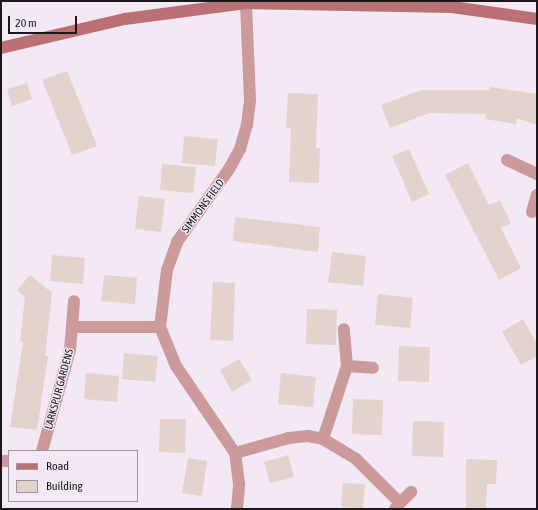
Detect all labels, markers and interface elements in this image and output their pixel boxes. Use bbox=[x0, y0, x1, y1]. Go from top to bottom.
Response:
scale bar bbox=[10, 8, 79, 34]
text: 20 m bbox=[15, 16, 37, 30]
street label: SIMMONS FIELD bbox=[179, 176, 227, 236]
street label: LARKSPUR GARDENS bbox=[42, 347, 76, 431]
legend bbox=[8, 450, 138, 502]
text: Road bbox=[46, 459, 69, 473]
text: Building bbox=[46, 479, 83, 493]

